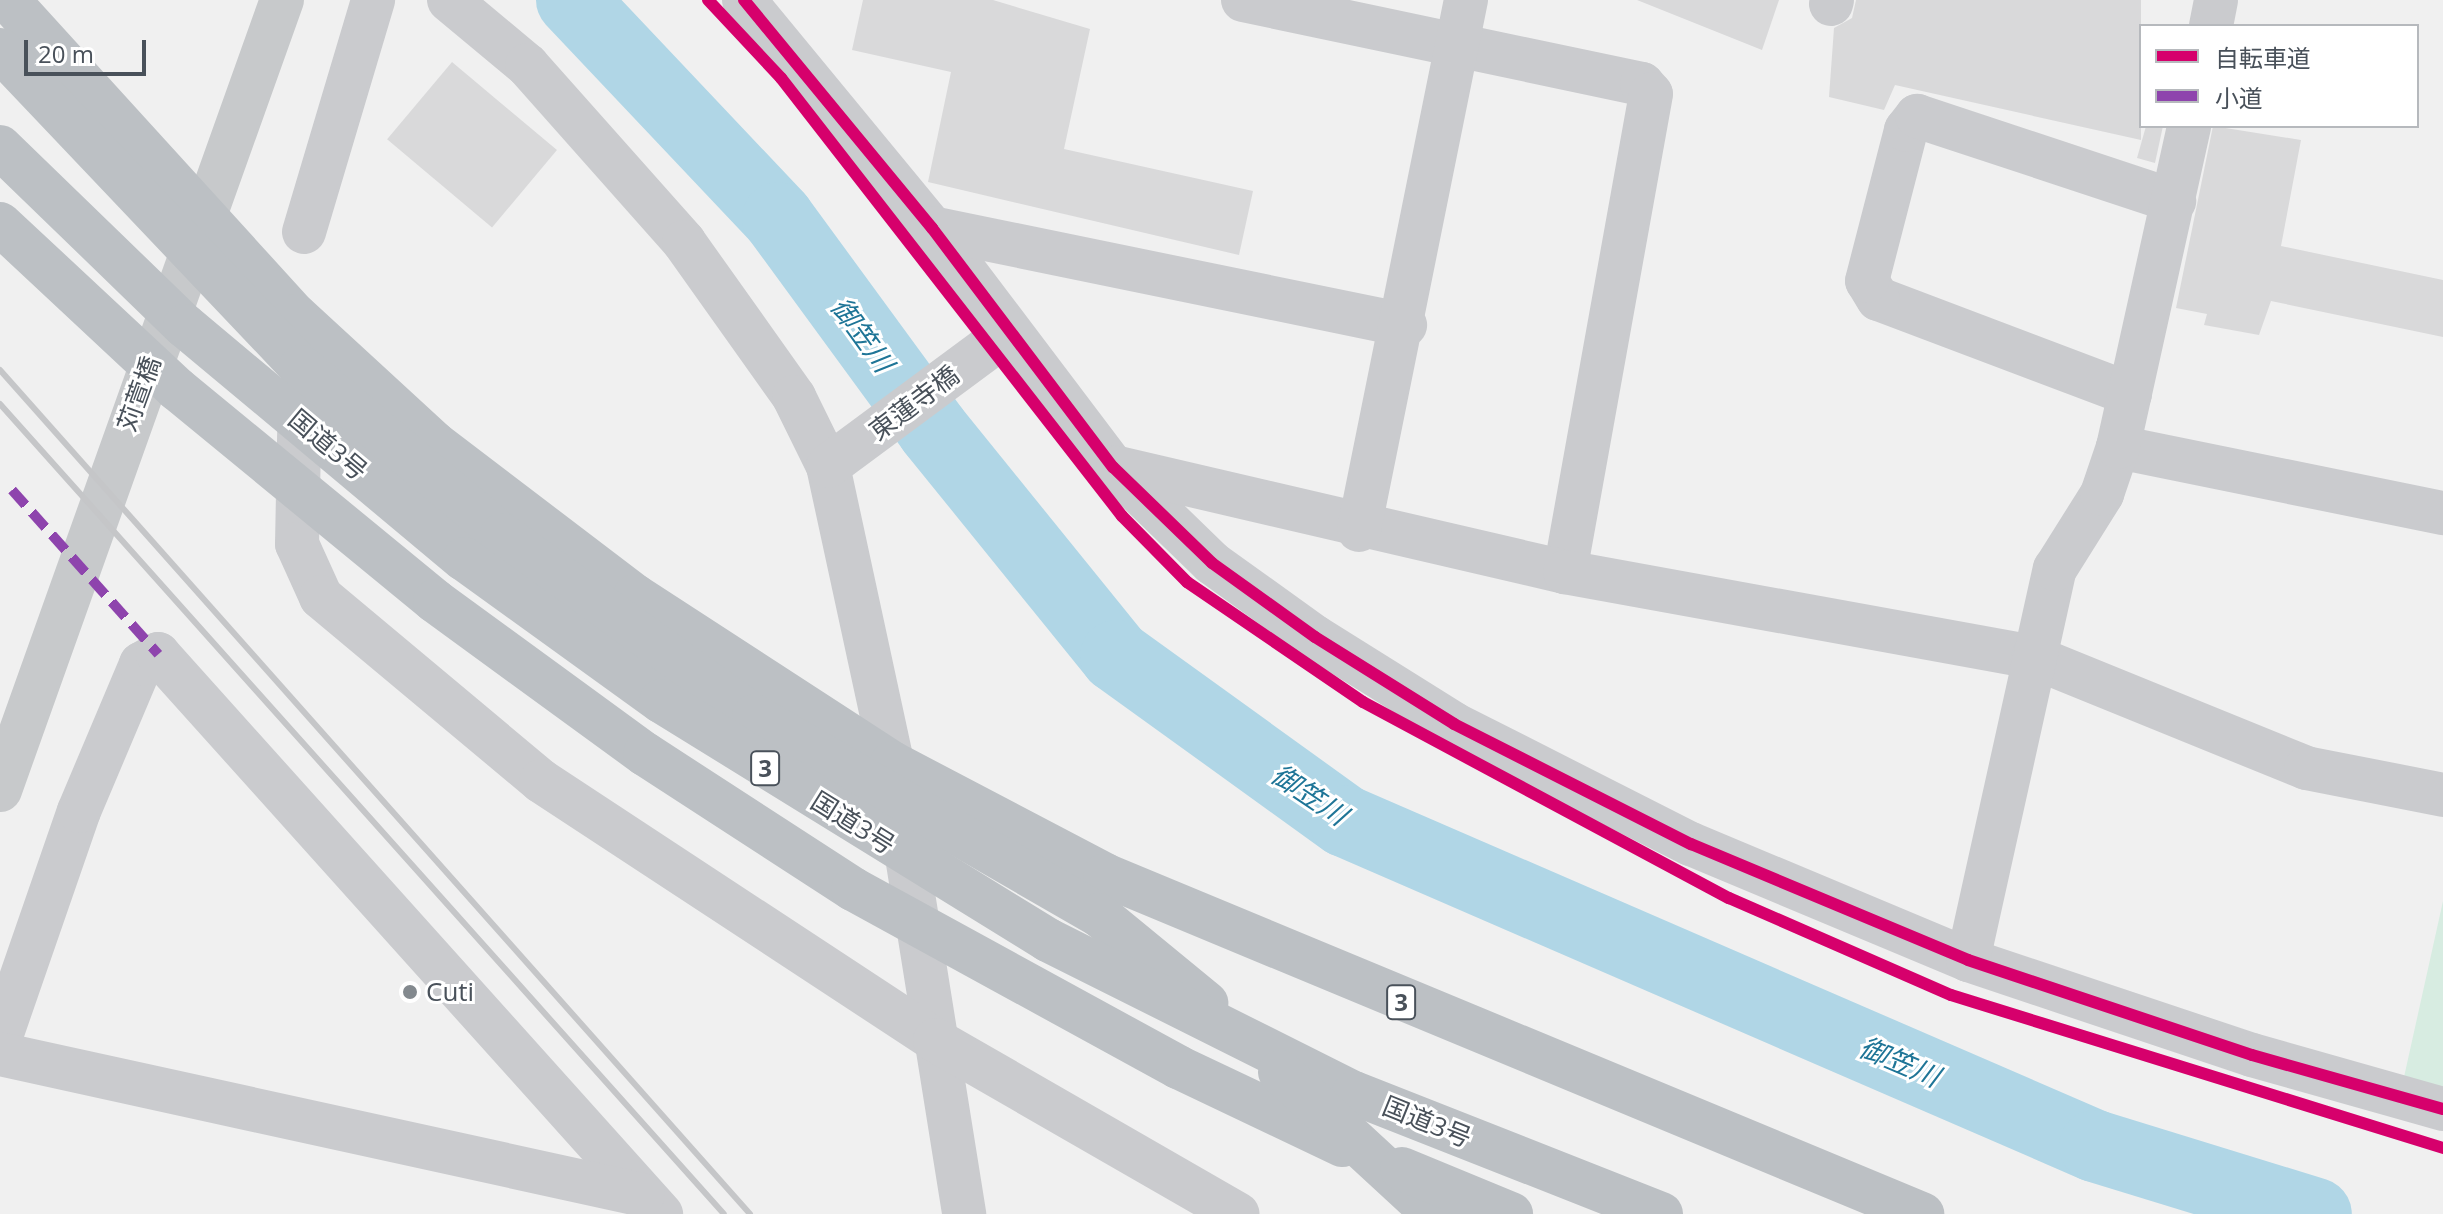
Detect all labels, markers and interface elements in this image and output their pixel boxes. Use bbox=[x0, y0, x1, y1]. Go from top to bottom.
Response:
scale bar bbox=[28, 24, 150, 74]
legend bbox=[2139, 24, 2419, 128]
text: 20 m bbox=[38, 37, 94, 70]
text: 自転車道 bbox=[2215, 41, 2311, 74]
text: 小道 bbox=[2215, 81, 2263, 114]
water label: 御笠川 bbox=[825, 290, 901, 378]
street label: 苅萱橋 bbox=[111, 352, 167, 436]
street label: 東蓮寺橋 bbox=[863, 359, 965, 447]
street label: 国道3号 bbox=[282, 403, 374, 487]
road number: 3 bbox=[749, 748, 781, 788]
water label: 御笠川 bbox=[1266, 757, 1354, 831]
street label: 国道3号 bbox=[805, 785, 901, 861]
place label: Cuti bbox=[426, 976, 474, 1008]
road number: 3 bbox=[1385, 982, 1417, 1022]
marker: Cuti bbox=[401, 983, 419, 1001]
water label: 御笠川 bbox=[1855, 1029, 1945, 1093]
street label: 国道3号 bbox=[1378, 1090, 1476, 1154]

